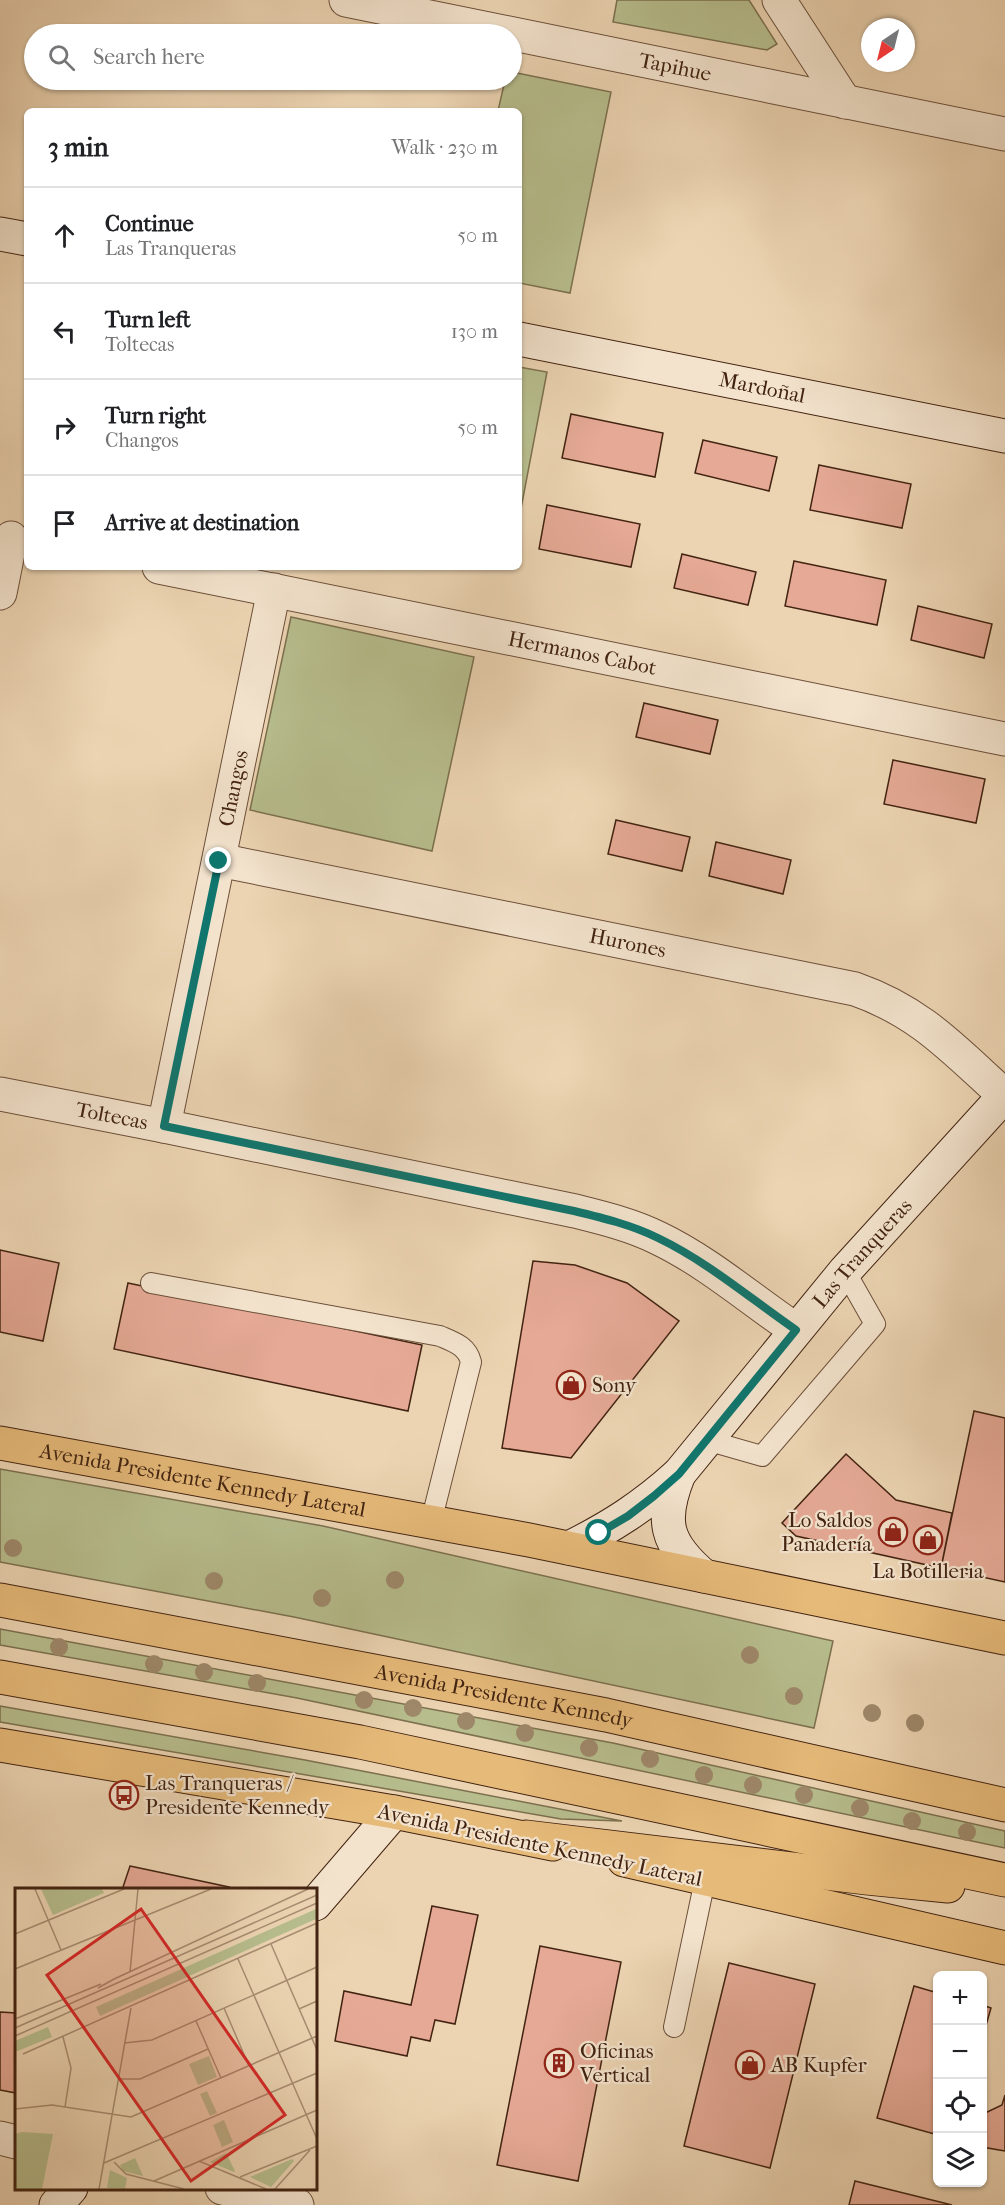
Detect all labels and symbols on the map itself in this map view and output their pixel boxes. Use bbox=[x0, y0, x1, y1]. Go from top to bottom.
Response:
north arrow bbox=[861, 18, 915, 72]
street label: Tapihue bbox=[637, 48, 714, 86]
street label: Mardoñal bbox=[717, 367, 808, 408]
street label: Hermanos Cabot bbox=[506, 626, 659, 680]
street label: Changos bbox=[214, 747, 253, 828]
route end bbox=[205, 847, 231, 873]
street label: Hurones bbox=[587, 923, 668, 962]
street label: Toltecas bbox=[74, 1097, 150, 1135]
street label: Las Tranqueras bbox=[808, 1194, 917, 1313]
shop icon: Sony bbox=[555, 1369, 587, 1401]
place label: Sony bbox=[592, 1373, 637, 1397]
street label: Avenida Presidente Kennedy Lateral bbox=[37, 1438, 368, 1522]
place label: Lo Saldos Panadería bbox=[781, 1508, 872, 1556]
shop icon: Lo Saldos Panadería bbox=[877, 1516, 909, 1548]
route start bbox=[585, 1519, 611, 1545]
shop icon: La Botilleria bbox=[912, 1524, 944, 1556]
place label: La Botilleria bbox=[872, 1559, 984, 1583]
street label: Avenida Presidente Kennedy bbox=[372, 1659, 636, 1733]
place label: Las Tranqueras / Presidente Kennedy bbox=[145, 1771, 330, 1819]
bus stop icon: Las Tranqueras / Presidente Kennedy bbox=[108, 1779, 140, 1811]
street label: Avenida Presidente Kennedy Lateral bbox=[375, 1799, 705, 1891]
inset map bbox=[15, 1888, 316, 2190]
place label: Oficinas Vertical bbox=[579, 2039, 654, 2087]
building icon: Oficinas Vertical bbox=[543, 2047, 575, 2079]
shop icon: AB Kupfer bbox=[734, 2049, 766, 2081]
place label: AB Kupfer bbox=[770, 2053, 867, 2077]

